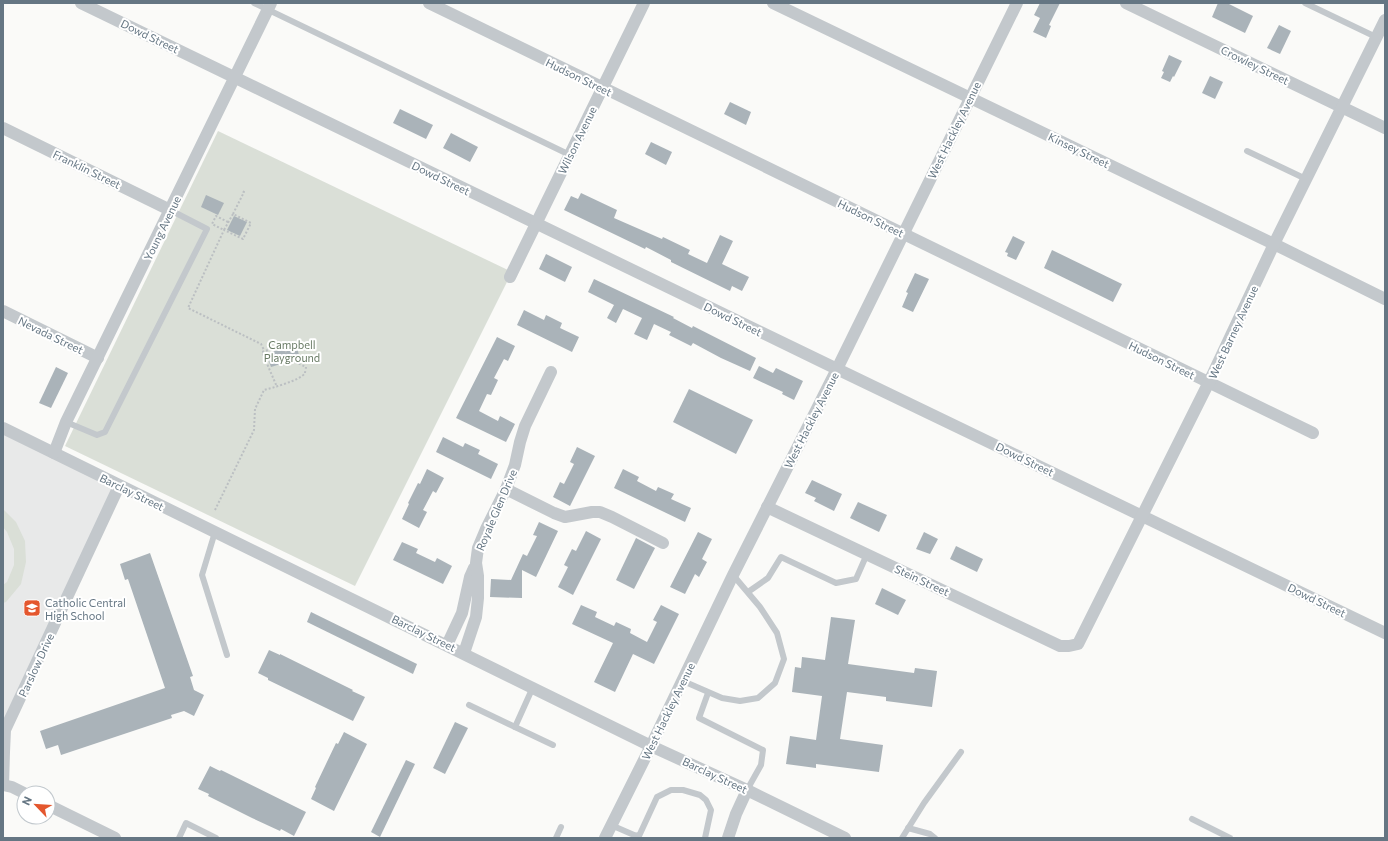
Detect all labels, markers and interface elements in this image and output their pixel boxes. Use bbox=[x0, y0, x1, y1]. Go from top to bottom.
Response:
street label: Dowd Street bbox=[119, 16, 181, 56]
street label: Crowley Street bbox=[1219, 43, 1292, 87]
street label: Hudson Street bbox=[544, 55, 615, 99]
street label: West Hackley Avenue bbox=[925, 79, 983, 181]
street label: Wilson Avenue bbox=[555, 104, 599, 176]
street label: Kinsey Street bbox=[1046, 130, 1112, 171]
street label: Franklin Street bbox=[51, 147, 123, 191]
street label: Dowd Street bbox=[410, 158, 472, 198]
street label: Young Avenue bbox=[141, 194, 183, 262]
street label: Hudson Street bbox=[836, 196, 907, 240]
street label: West Barney Avenue bbox=[1206, 283, 1260, 381]
street label: Dowd Street bbox=[702, 299, 764, 339]
street label: Nevada Street bbox=[16, 314, 86, 357]
park label: Campbell Playground bbox=[264, 338, 320, 364]
street label: Hudson Street bbox=[1127, 338, 1198, 382]
street label: West Hackley Avenue bbox=[781, 370, 841, 470]
street label: Dowd Street bbox=[994, 439, 1056, 479]
street label: Royale Glen Drive bbox=[473, 467, 519, 553]
street label: Barclay Street bbox=[98, 471, 167, 513]
street label: Stein Street bbox=[893, 562, 952, 599]
street label: Dowd Street bbox=[1286, 580, 1348, 620]
place label: Catholic Central High School bbox=[45, 596, 126, 622]
school or university icon: Catholic Central High School bbox=[22, 598, 42, 618]
street label: Barclay Street bbox=[390, 612, 459, 654]
street label: Parslow Drive bbox=[16, 631, 56, 699]
street label: West Hackley Avenue bbox=[639, 660, 697, 762]
street label: Barclay Street bbox=[681, 754, 750, 796]
north arrow bbox=[16, 785, 56, 825]
text: N bbox=[19, 794, 34, 807]

